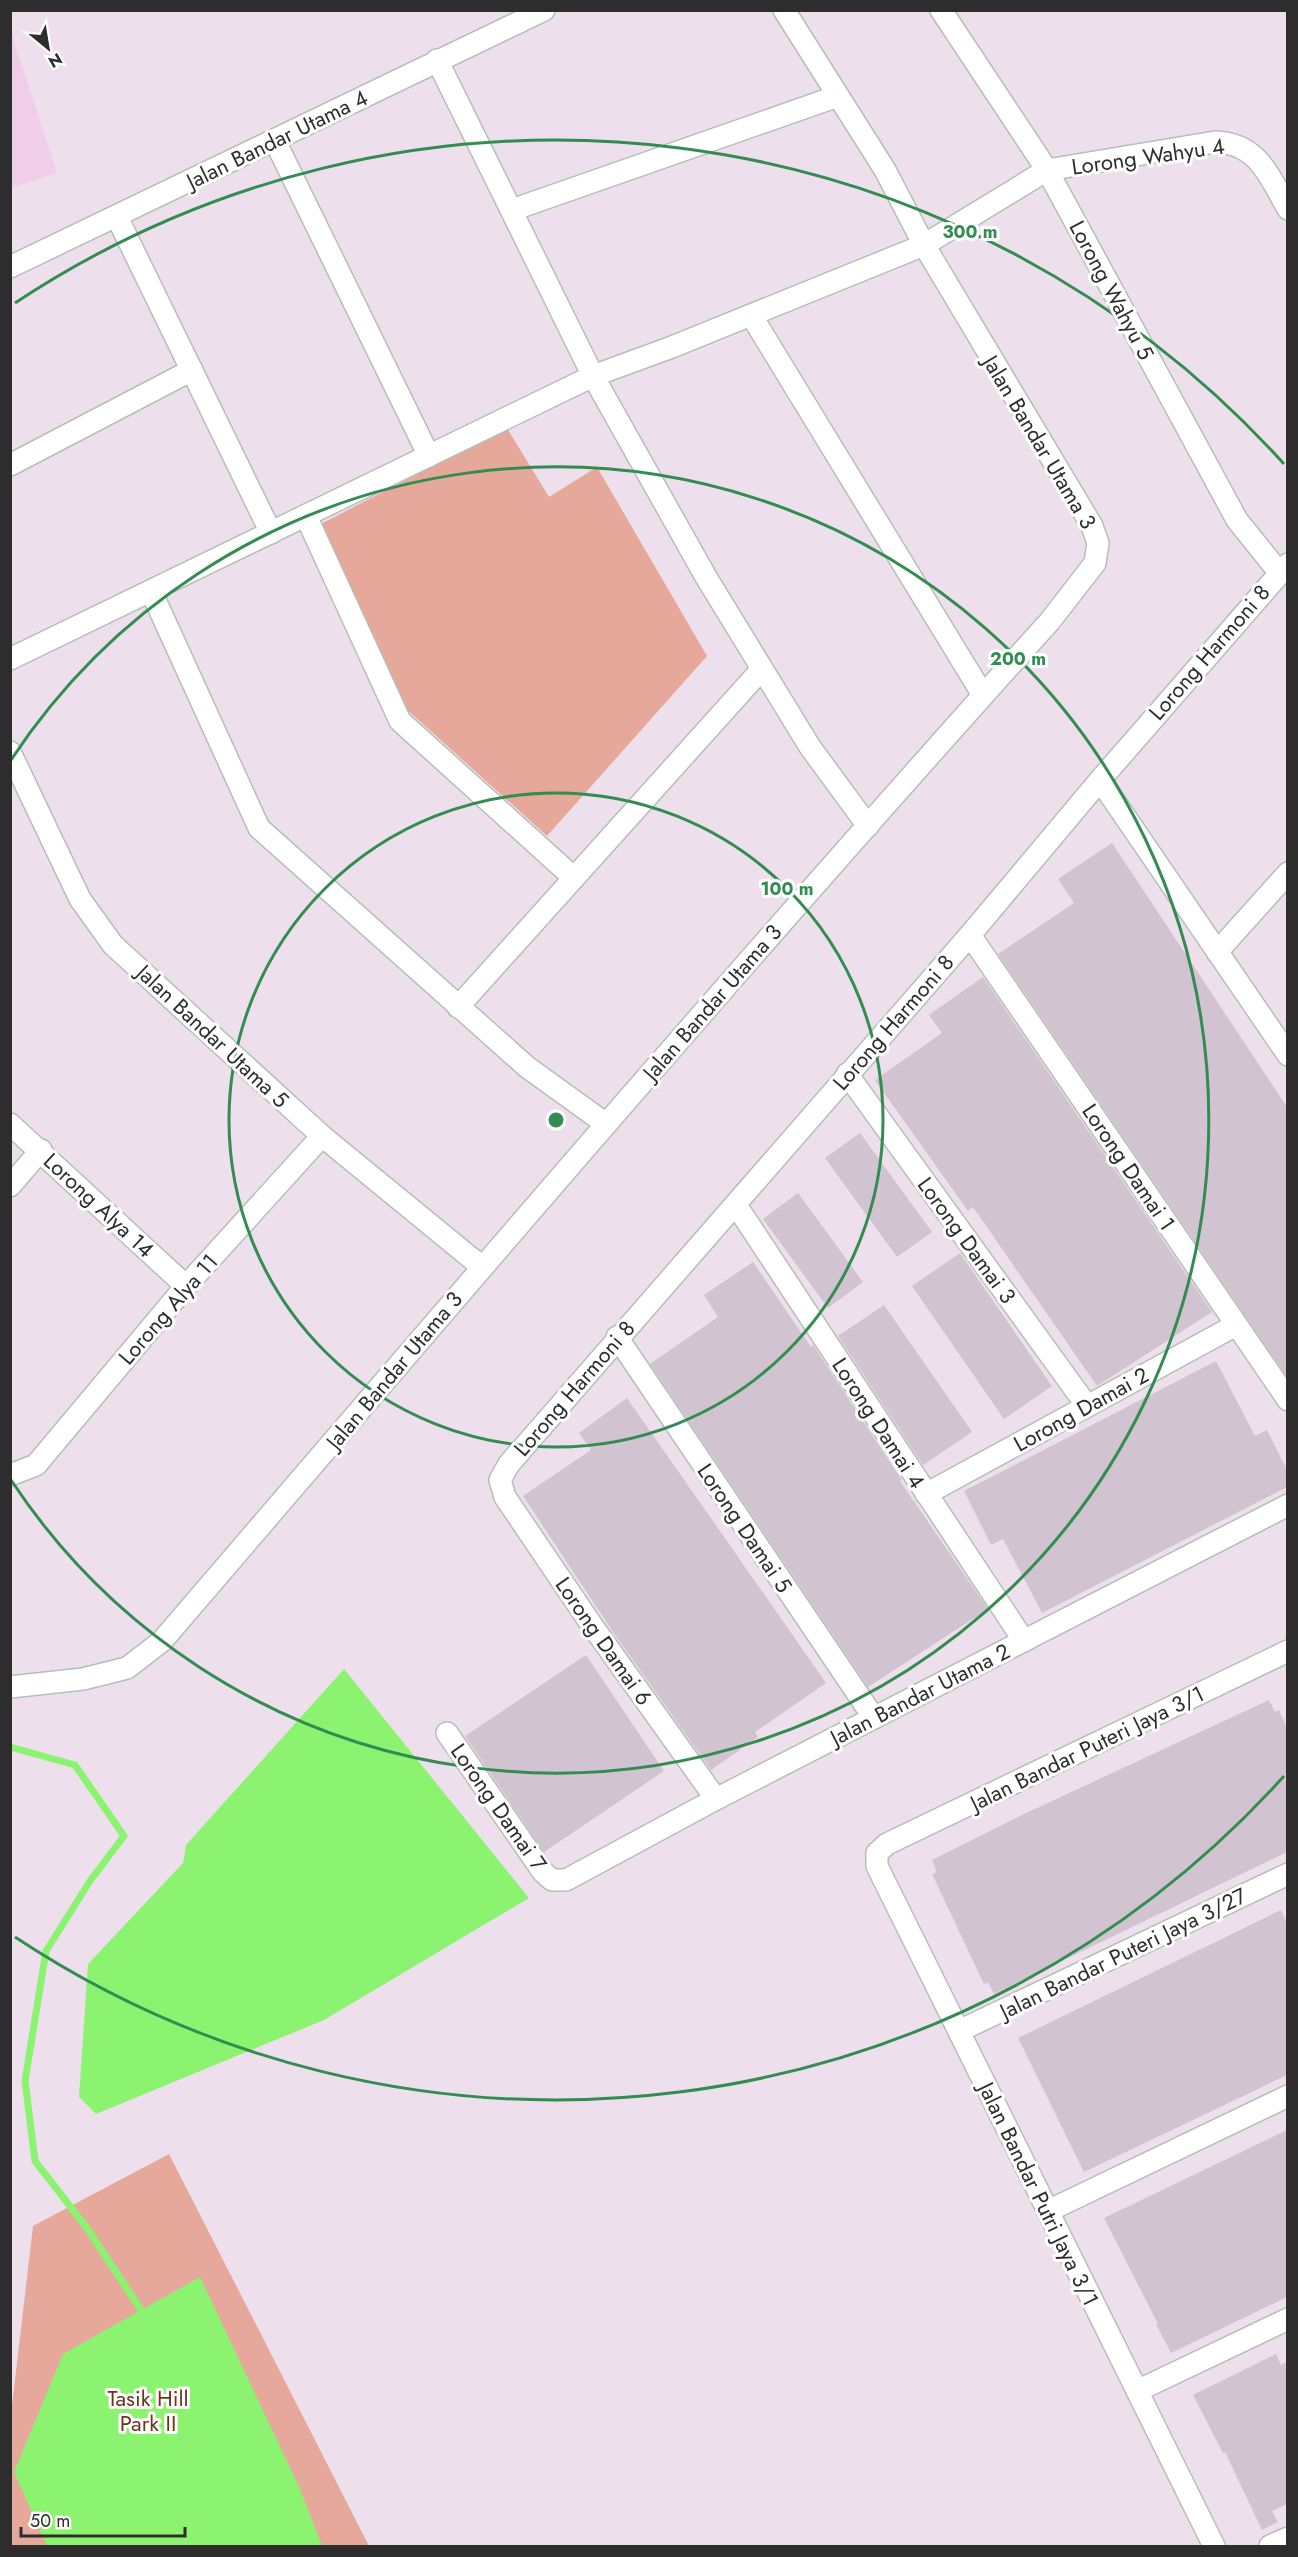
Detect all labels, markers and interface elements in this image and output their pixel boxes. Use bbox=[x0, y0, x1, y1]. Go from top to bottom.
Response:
north arrow bbox=[18, 18, 78, 78]
text: N bbox=[44, 47, 67, 74]
street label: Jalan Bandar Utama 4 bbox=[178, 81, 373, 198]
street label: Lorong Wahyu 4 bbox=[1069, 129, 1227, 183]
street label: Lorong Wahyu 5 bbox=[1062, 215, 1162, 365]
text: 300 m bbox=[942, 219, 998, 245]
street label: Jalan Bandar Utama 3 bbox=[974, 347, 1105, 535]
street label: Lorong Harmoni 8 bbox=[1141, 577, 1277, 727]
text: 200 m bbox=[990, 646, 1046, 672]
text: 100 m bbox=[760, 876, 814, 902]
street label: Jalan Bandar Utama 3 bbox=[633, 917, 789, 1089]
street label: Lorong Harmoni 8 bbox=[825, 947, 961, 1097]
street label: Jalan Bandar Utama 5 bbox=[128, 955, 296, 1115]
street label: Lorong Damai 1 bbox=[1075, 1097, 1183, 1237]
centre of rings bbox=[546, 1110, 566, 1130]
street label: Lorong Alya 14 bbox=[37, 1145, 162, 1265]
street label: Lorong Damai 3 bbox=[910, 1170, 1024, 1310]
street label: Lorong Alya 11 bbox=[111, 1246, 225, 1372]
street label: Jalan Bandar Utama 3 bbox=[316, 1284, 470, 1458]
street label: Lorong Harmoni 8 bbox=[506, 1313, 642, 1463]
street label: Lorong Damai 4 bbox=[825, 1351, 933, 1495]
street label: Lorong Damai 2 bbox=[1008, 1359, 1154, 1459]
street label: Lorong Damai 5 bbox=[690, 1457, 800, 1599]
street label: Lorong Damai 6 bbox=[548, 1570, 660, 1712]
street label: Jalan Bandar Utama 2 bbox=[822, 1635, 1015, 1755]
street label: Jalan Bandar Puteri Jaya 3/1 bbox=[962, 1677, 1209, 1820]
street label: Lorong Damai 7 bbox=[443, 1737, 555, 1878]
street label: Jalan Bandar Puteri Jaya 3/27 bbox=[992, 1879, 1252, 2028]
street label: Jalan Bandar Putri Jaya 3/1 bbox=[970, 2074, 1107, 2311]
park label: Tasik Hill Park II bbox=[107, 2382, 189, 2439]
scale bar bbox=[21, 2500, 184, 2538]
text: 50 m bbox=[30, 2508, 70, 2534]

